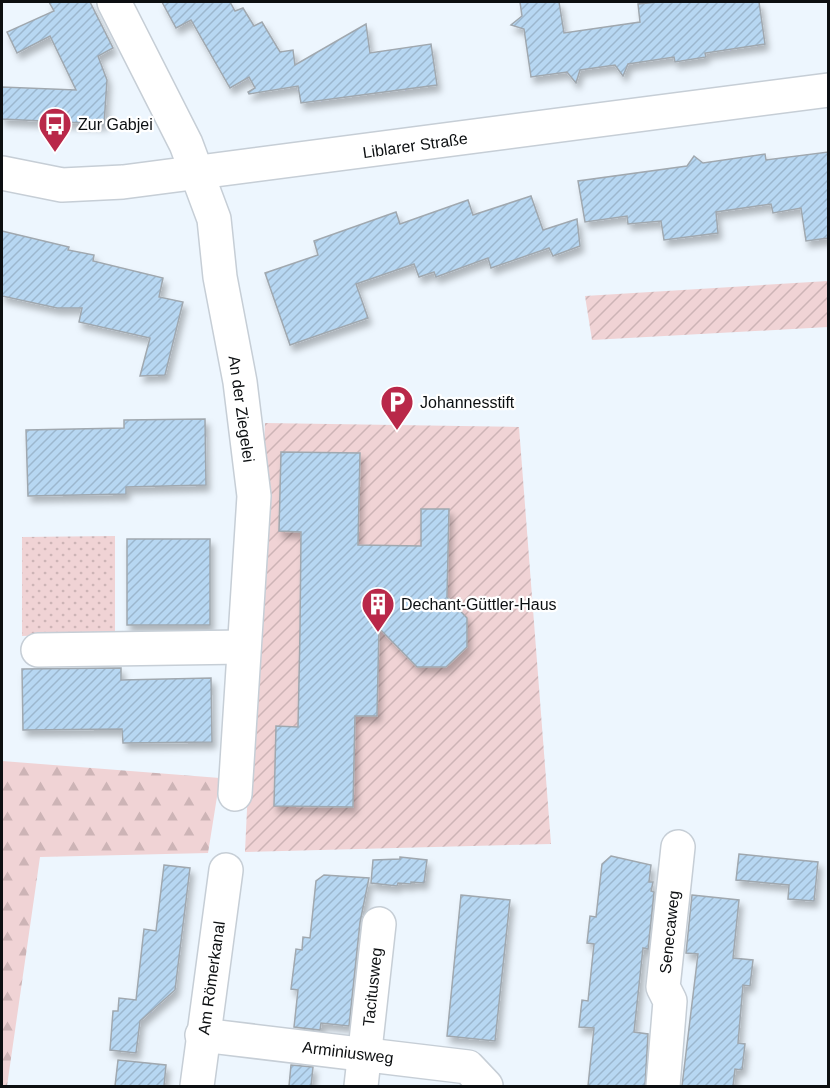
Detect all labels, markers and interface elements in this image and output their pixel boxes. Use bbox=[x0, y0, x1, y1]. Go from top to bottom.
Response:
bus stop icon: Zur Gabjei bbox=[37, 106, 73, 153]
place label: Zur Gabjei bbox=[78, 116, 153, 133]
street label: Liblarer Straße bbox=[361, 130, 469, 161]
street label: An der Ziegelei bbox=[226, 355, 257, 464]
parking icon: Johannesstift bbox=[379, 384, 415, 431]
place label: Johannesstift bbox=[420, 394, 515, 411]
building icon: Dechant-Güttler-Haus bbox=[360, 586, 396, 633]
place label: Dechant-Güttler-Haus bbox=[401, 596, 557, 613]
street label: Senecaweg bbox=[657, 890, 682, 975]
street label: Am Römerkanal bbox=[195, 920, 228, 1036]
street label: Tacitusweg bbox=[360, 947, 385, 1027]
street label: Arminiusweg bbox=[301, 1038, 394, 1067]

